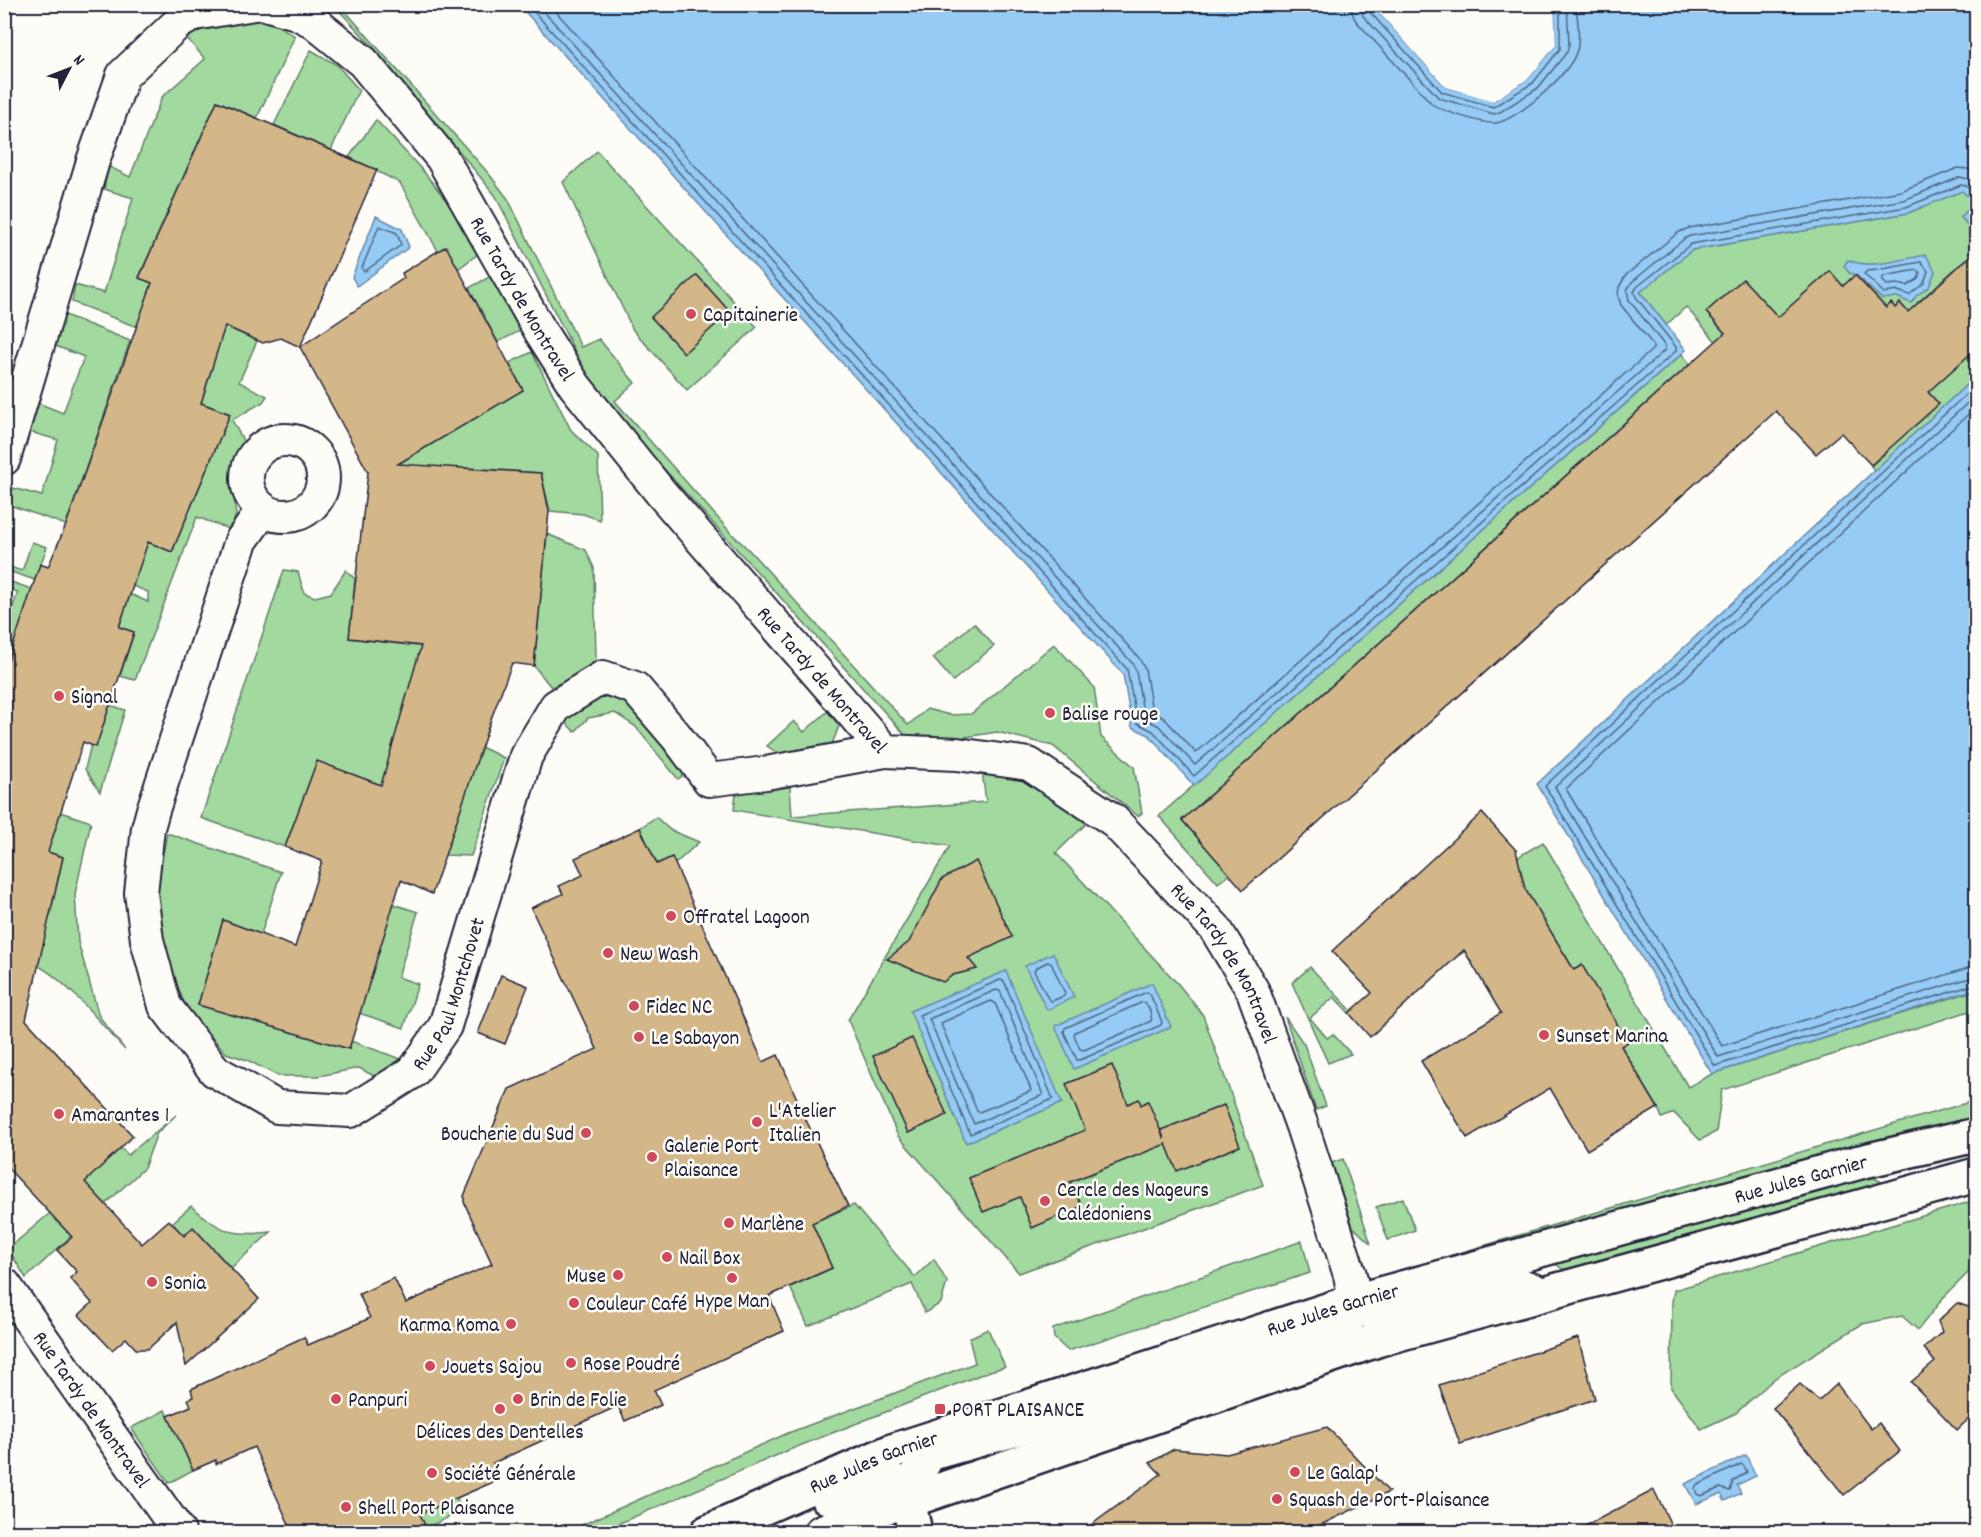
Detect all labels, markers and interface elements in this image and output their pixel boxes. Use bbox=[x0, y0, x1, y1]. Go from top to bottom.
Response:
north arrow bbox=[39, 39, 99, 99]
text: N bbox=[67, 50, 90, 71]
street label: Rue Tardy de Montravel bbox=[460, 212, 580, 388]
place label: Capitainerie bbox=[703, 302, 798, 332]
marker: Capitainerie bbox=[684, 307, 698, 321]
street label: Rue Tardy de Montravel bbox=[748, 601, 893, 761]
place label: Signal bbox=[71, 684, 118, 714]
marker: Signal bbox=[52, 689, 66, 703]
place label: Balise rouge bbox=[1062, 701, 1158, 731]
marker: Balise rouge bbox=[1043, 706, 1057, 720]
street label: Rue Tardy de Montravel bbox=[1162, 877, 1283, 1048]
place label: Offratel Lagoon bbox=[683, 904, 810, 934]
marker: Offratel Lagoon bbox=[664, 909, 678, 923]
street label: Rue Paul Montchovet bbox=[406, 914, 495, 1078]
place label: New Wash bbox=[620, 941, 698, 971]
marker: New Wash bbox=[601, 946, 615, 960]
place label: Fidec NC bbox=[646, 994, 712, 1024]
marker: Fidec NC bbox=[627, 999, 641, 1013]
place label: Sunset Marina bbox=[1556, 1023, 1669, 1053]
place label: Le Sabayon bbox=[651, 1025, 739, 1055]
marker: Sunset Marina bbox=[1537, 1028, 1551, 1042]
marker: Le Sabayon bbox=[632, 1030, 646, 1044]
place label: L'Atelier Italien bbox=[769, 1098, 836, 1152]
place label: Amarantes 1 bbox=[71, 1102, 169, 1132]
marker: Amarantes 1 bbox=[52, 1107, 66, 1121]
marker: L'Atelier Italien bbox=[750, 1115, 764, 1129]
place label: Boucherie du Sud bbox=[441, 1121, 574, 1151]
marker: Boucherie du Sud bbox=[579, 1126, 593, 1140]
place label: Galerie Port Plaisance bbox=[664, 1133, 759, 1187]
street label: Rue Jules Garnier bbox=[1732, 1149, 1871, 1214]
marker: Galerie Port Plaisance bbox=[645, 1150, 659, 1164]
place label: Cercle des Nageurs Calédoniens bbox=[1057, 1177, 1209, 1231]
marker: Cercle des Nageurs Calédoniens bbox=[1038, 1194, 1052, 1208]
place label: Marlène bbox=[741, 1211, 804, 1241]
marker: Marlène bbox=[722, 1216, 736, 1230]
place label: Nail Box bbox=[679, 1245, 740, 1275]
marker: Nail Box bbox=[660, 1250, 674, 1264]
place label: Muse bbox=[567, 1263, 606, 1293]
marker: Muse bbox=[611, 1268, 625, 1282]
place label: Sonia bbox=[164, 1270, 207, 1300]
marker: Hype Man bbox=[725, 1271, 739, 1285]
marker: Sonia bbox=[145, 1275, 159, 1289]
street label: Rue Jules Garnier bbox=[1264, 1278, 1403, 1347]
place label: Hype Man bbox=[695, 1288, 769, 1318]
place label: Couleur Café bbox=[586, 1291, 687, 1321]
marker: Couleur Café bbox=[567, 1296, 581, 1310]
place label: Karma Koma bbox=[399, 1312, 500, 1342]
marker: Karma Koma bbox=[504, 1317, 518, 1331]
street label: Rue Tardy de Montravel bbox=[24, 1326, 156, 1496]
place label: Rose Poudré bbox=[583, 1351, 680, 1381]
place label: Jouets Sajou bbox=[442, 1354, 542, 1384]
marker: Rose Poudré bbox=[564, 1356, 578, 1370]
marker: Jouets Sajou bbox=[423, 1359, 437, 1373]
place label: Panpuri bbox=[348, 1387, 408, 1417]
place label: Brin de Folie bbox=[530, 1387, 627, 1417]
marker: Panpuri bbox=[329, 1392, 343, 1406]
marker: Brin de Folie bbox=[511, 1392, 525, 1406]
place label: PORT PLAISANCE bbox=[952, 1397, 1085, 1427]
marker: Délices des Dentelles bbox=[493, 1402, 507, 1416]
marker: PORT PLAISANCE bbox=[933, 1402, 947, 1416]
place label: Délices des Dentelles bbox=[416, 1419, 584, 1449]
street label: Rue Jules Garnier bbox=[805, 1425, 943, 1504]
place label: Le Galap' bbox=[1307, 1460, 1379, 1490]
place label: Société Générale bbox=[444, 1461, 576, 1491]
marker: Le Galap' bbox=[1288, 1465, 1302, 1479]
marker: Société Générale bbox=[425, 1466, 439, 1480]
place label: Squash de Port-Plaisance bbox=[1289, 1487, 1490, 1517]
marker: Squash de Port-Plaisance bbox=[1270, 1492, 1284, 1506]
place label: Shell Port Plaisance bbox=[358, 1495, 514, 1525]
marker: Shell Port Plaisance bbox=[339, 1500, 353, 1514]

